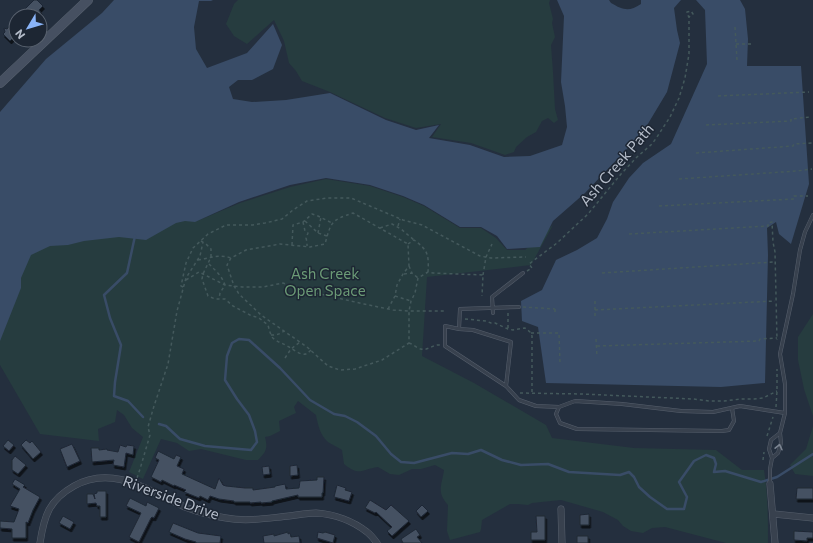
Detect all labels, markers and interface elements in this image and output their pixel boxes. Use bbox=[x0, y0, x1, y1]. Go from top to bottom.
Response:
north arrow bbox=[8, 8, 48, 48]
text: N bbox=[12, 27, 27, 42]
street label: Ash Creek Path bbox=[576, 119, 657, 209]
park label: Ash Creek Open Space bbox=[284, 264, 366, 299]
one-way arrow bbox=[775, 443, 783, 450]
street label: Riverside Drive bbox=[121, 471, 222, 523]

